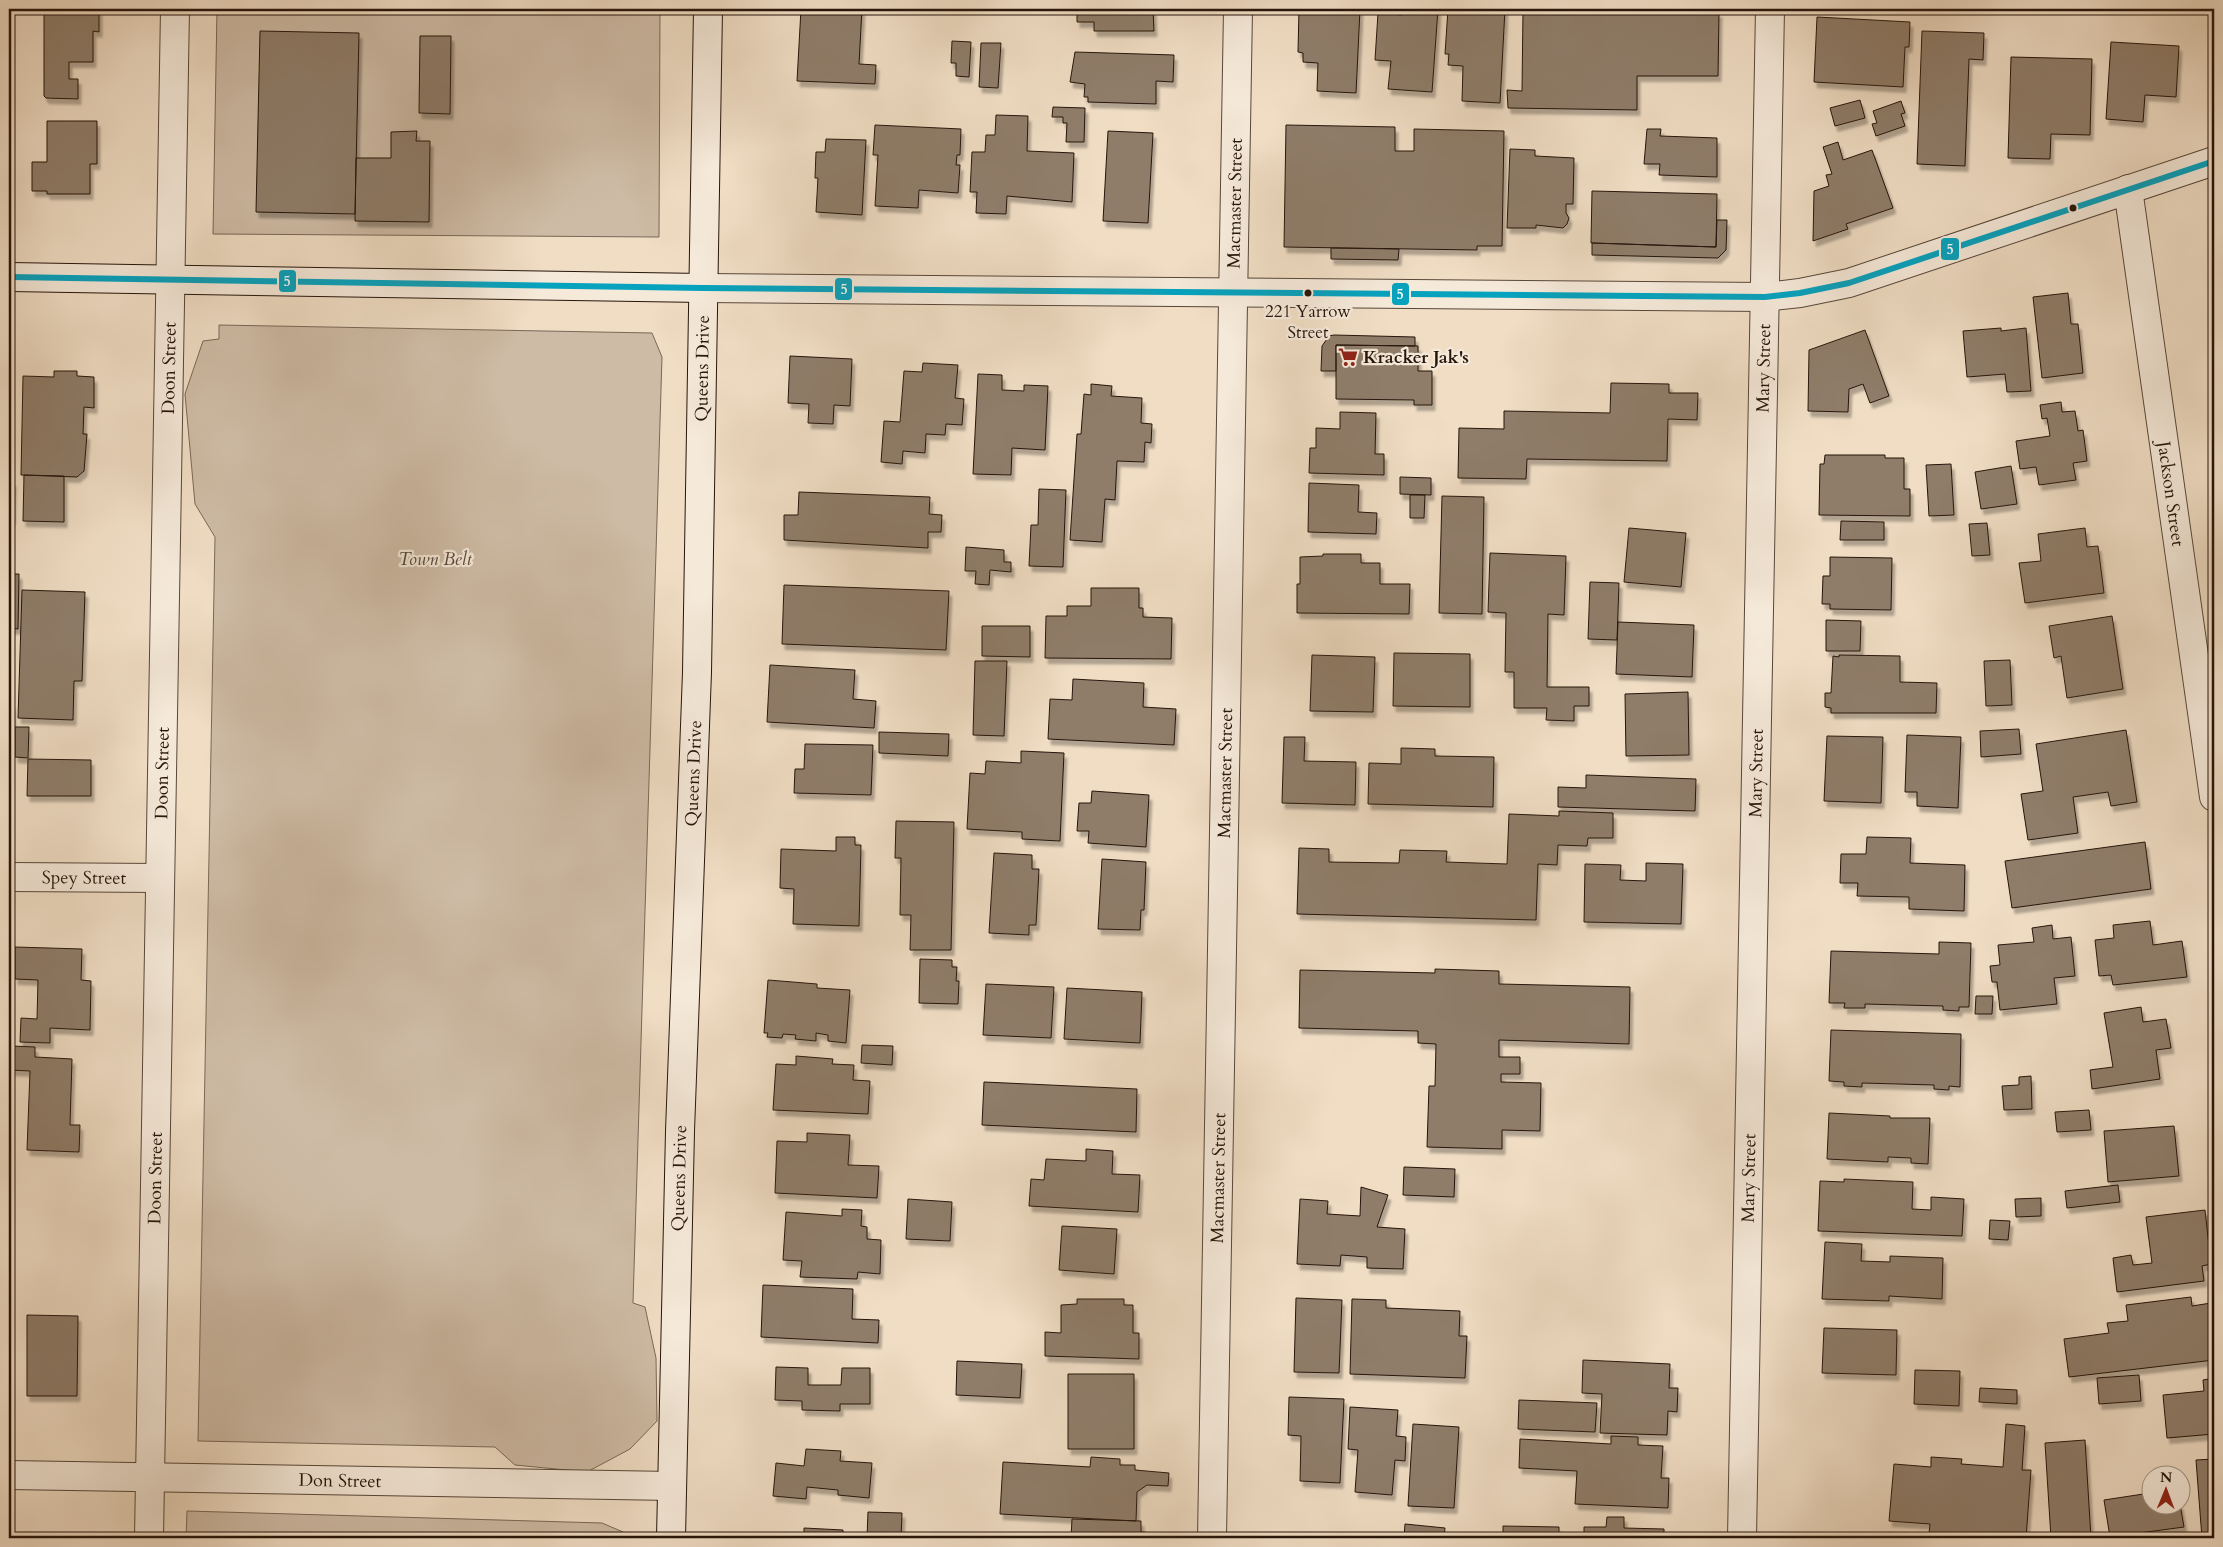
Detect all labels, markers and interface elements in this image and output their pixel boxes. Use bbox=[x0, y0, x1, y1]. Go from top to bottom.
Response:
street label: Macmaster Street bbox=[1222, 137, 1249, 269]
unlabelled marker bbox=[2068, 203, 2078, 213]
line badge: 5 bbox=[1940, 237, 1960, 261]
text: 5 bbox=[1946, 240, 1954, 259]
line badge: 5 bbox=[278, 269, 297, 293]
text: 5 bbox=[283, 272, 291, 291]
line badge: 5 bbox=[834, 277, 853, 301]
text: 5 bbox=[840, 280, 848, 299]
line badge: 5 bbox=[1391, 282, 1410, 306]
text: 5 bbox=[1396, 285, 1404, 304]
marker: 221 Yarrow Street bbox=[1303, 288, 1313, 298]
place label: 221 Yarrow Street bbox=[1265, 300, 1351, 344]
street label: Queens Drive bbox=[689, 315, 716, 422]
street label: Doon Street bbox=[156, 321, 183, 415]
street label: Mary Street bbox=[1751, 323, 1777, 413]
place label: Kracker Jak's bbox=[1363, 345, 1469, 370]
supermarket icon: Kracker Jak's bbox=[1337, 346, 1359, 368]
street label: Jackson Street bbox=[2150, 437, 2190, 549]
park label: Town Belt bbox=[398, 547, 473, 572]
street label: Macmaster Street bbox=[1212, 707, 1239, 839]
street label: Queens Drive bbox=[679, 720, 708, 827]
street label: Doon Street bbox=[149, 726, 176, 820]
street label: Mary Street bbox=[1743, 728, 1770, 818]
street label: Spey Street bbox=[42, 865, 127, 891]
street label: Macmaster Street bbox=[1205, 1112, 1232, 1244]
street label: Queens Drive bbox=[666, 1124, 693, 1232]
street label: Doon Street bbox=[142, 1131, 169, 1225]
street label: Mary Street bbox=[1736, 1133, 1762, 1223]
north arrow bbox=[2140, 1464, 2190, 1514]
street label: Don Street bbox=[298, 1468, 382, 1494]
text: N bbox=[2160, 1468, 2172, 1487]

